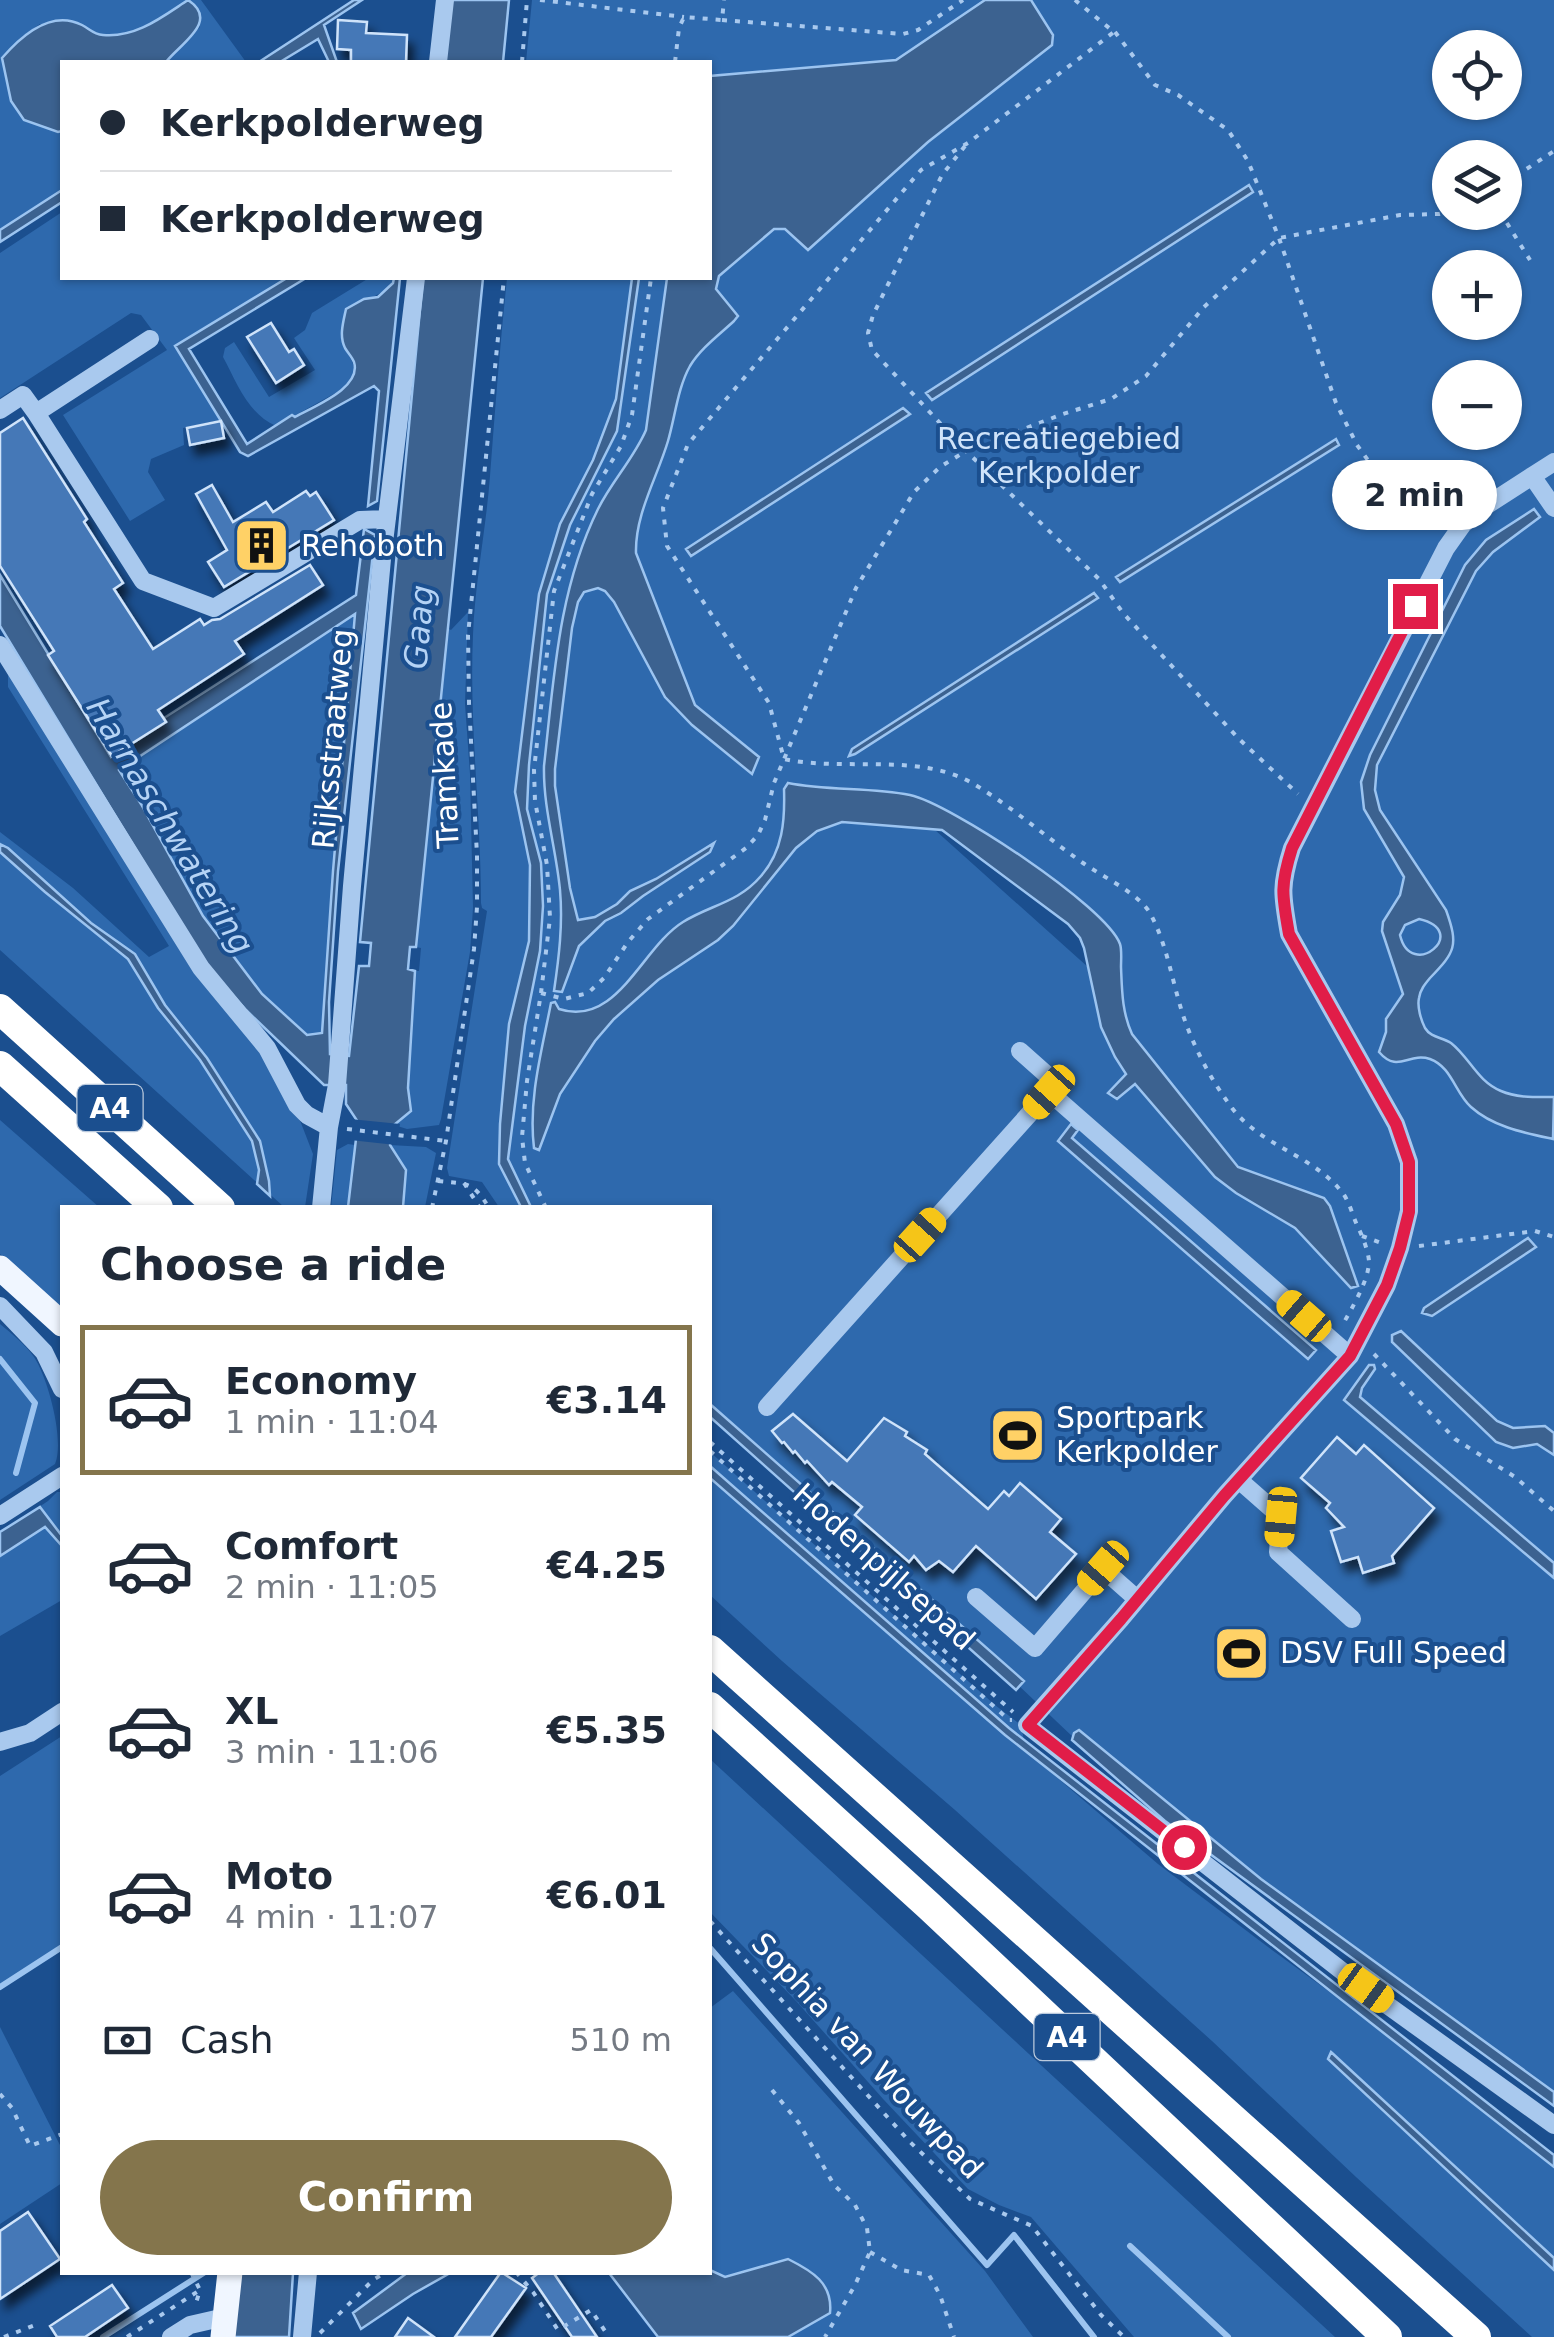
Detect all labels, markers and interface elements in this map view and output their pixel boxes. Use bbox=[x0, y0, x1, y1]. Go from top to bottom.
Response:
map controls bbox=[1432, 30, 1522, 450]
button: locate bbox=[1432, 30, 1522, 120]
text: Kerkpolderweg bbox=[160, 101, 485, 145]
button: layers bbox=[1432, 140, 1522, 230]
text: Kerkpolderweg bbox=[160, 197, 485, 241]
button: + bbox=[1432, 250, 1522, 340]
button: − bbox=[1432, 360, 1522, 450]
park label: Recreatiegebied Kerkpolder bbox=[937, 421, 1181, 490]
callout: 2 min bbox=[1332, 461, 1498, 531]
text: 2 min bbox=[1364, 476, 1465, 514]
building icon: Rehoboth bbox=[232, 516, 292, 576]
place label: Rehoboth bbox=[301, 528, 445, 563]
water label: Gaag bbox=[396, 583, 442, 671]
route end bbox=[1393, 584, 1438, 629]
street label: Rijksstraatweg bbox=[305, 627, 360, 850]
water label: Harnaschwatering bbox=[79, 691, 261, 961]
street label: Tramkade bbox=[423, 701, 466, 850]
car bbox=[1018, 1060, 1080, 1124]
road number: A4 bbox=[78, 1085, 142, 1131]
car bbox=[889, 1203, 951, 1267]
text: Choose a ride bbox=[100, 1238, 446, 1291]
car bbox=[1272, 1285, 1336, 1347]
icon: car bbox=[105, 1355, 195, 1445]
text: Economy bbox=[225, 1359, 417, 1403]
text: €3.14 bbox=[547, 1378, 667, 1422]
place label: Sportpark Kerkpolder bbox=[1056, 1400, 1219, 1469]
text: 1 min · 11:04 bbox=[225, 1403, 439, 1441]
sports icon: Sportpark Kerkpolder bbox=[987, 1405, 1047, 1465]
street label: Hodenpijlsepad bbox=[786, 1476, 982, 1657]
car bbox=[1263, 1486, 1299, 1548]
icon: car bbox=[105, 1520, 195, 1610]
text: Comfort bbox=[225, 1524, 398, 1568]
car bbox=[1072, 1536, 1134, 1600]
text: €4.25 bbox=[547, 1543, 667, 1587]
text: 2 min · 11:05 bbox=[225, 1568, 439, 1606]
sports icon: DSV Full Speed bbox=[1211, 1623, 1271, 1683]
place label: DSV Full Speed bbox=[1280, 1635, 1507, 1670]
icon: car bbox=[105, 1685, 195, 1775]
text: XL bbox=[225, 1689, 279, 1733]
text: €5.35 bbox=[547, 1708, 667, 1752]
text: 3 min · 11:06 bbox=[225, 1733, 439, 1771]
route start bbox=[1162, 1825, 1207, 1870]
icon: car bbox=[105, 1850, 195, 1940]
text: Moto bbox=[225, 1854, 333, 1898]
text: €6.01 bbox=[547, 1873, 667, 1917]
text: 4 min · 11:07 bbox=[225, 1898, 439, 1936]
street label: Sophia van Wouwpad bbox=[745, 1926, 990, 2186]
car bbox=[1333, 1958, 1399, 2018]
icon: cash bbox=[100, 2013, 155, 2068]
road number: A4 bbox=[1034, 2014, 1100, 2060]
text: Cash bbox=[180, 2018, 274, 2062]
text: 510 m bbox=[570, 2021, 672, 2059]
button: Confirm bbox=[100, 2140, 672, 2255]

